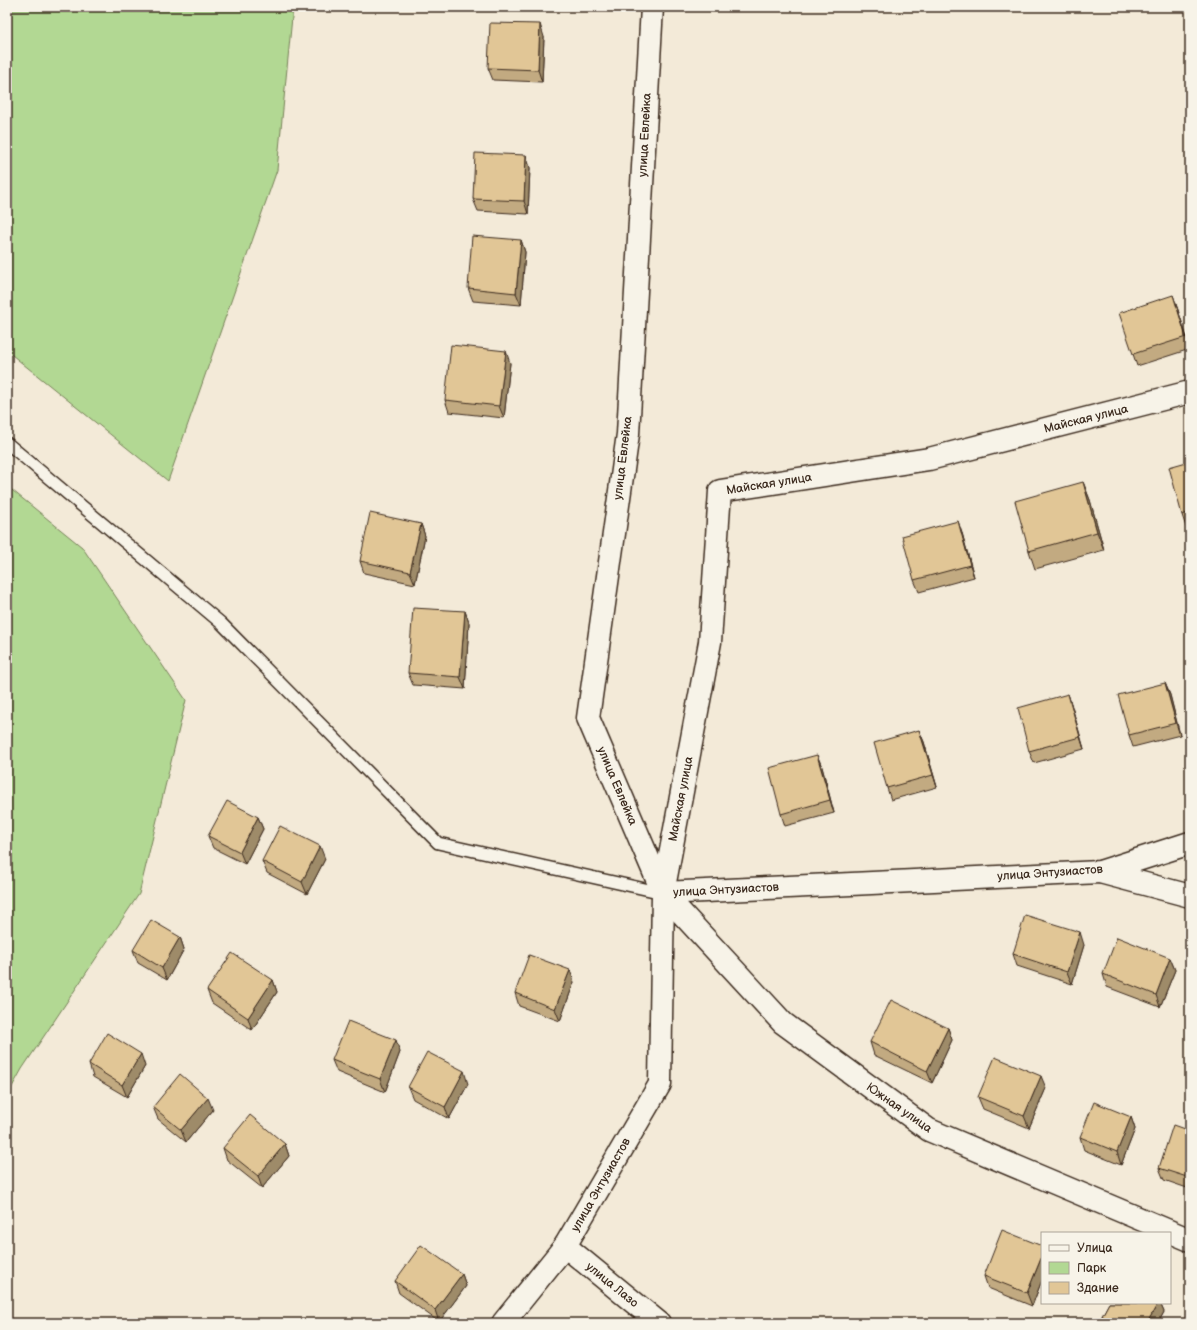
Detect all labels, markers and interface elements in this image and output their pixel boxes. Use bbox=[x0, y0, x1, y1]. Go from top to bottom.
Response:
street label: улица Евлейка bbox=[635, 93, 655, 177]
street label: Майская улица bbox=[1042, 401, 1130, 437]
street label: улица Евлейка bbox=[610, 415, 636, 501]
street label: Майская улица bbox=[725, 470, 813, 498]
street label: улица Евлейка bbox=[594, 744, 640, 828]
street label: Майская улица bbox=[665, 755, 697, 843]
street label: улица Энтузиастов bbox=[997, 862, 1104, 884]
street label: улица Энтузиастов bbox=[673, 880, 780, 900]
street label: Южная улица bbox=[863, 1080, 935, 1136]
street label: улица Энтузиастов bbox=[568, 1135, 634, 1235]
legend bbox=[1041, 1232, 1171, 1304]
text: Улица bbox=[1077, 1241, 1113, 1256]
street label: улица Лазо bbox=[583, 1259, 641, 1311]
text: Парк bbox=[1077, 1261, 1107, 1276]
text: Здание bbox=[1077, 1281, 1119, 1296]

